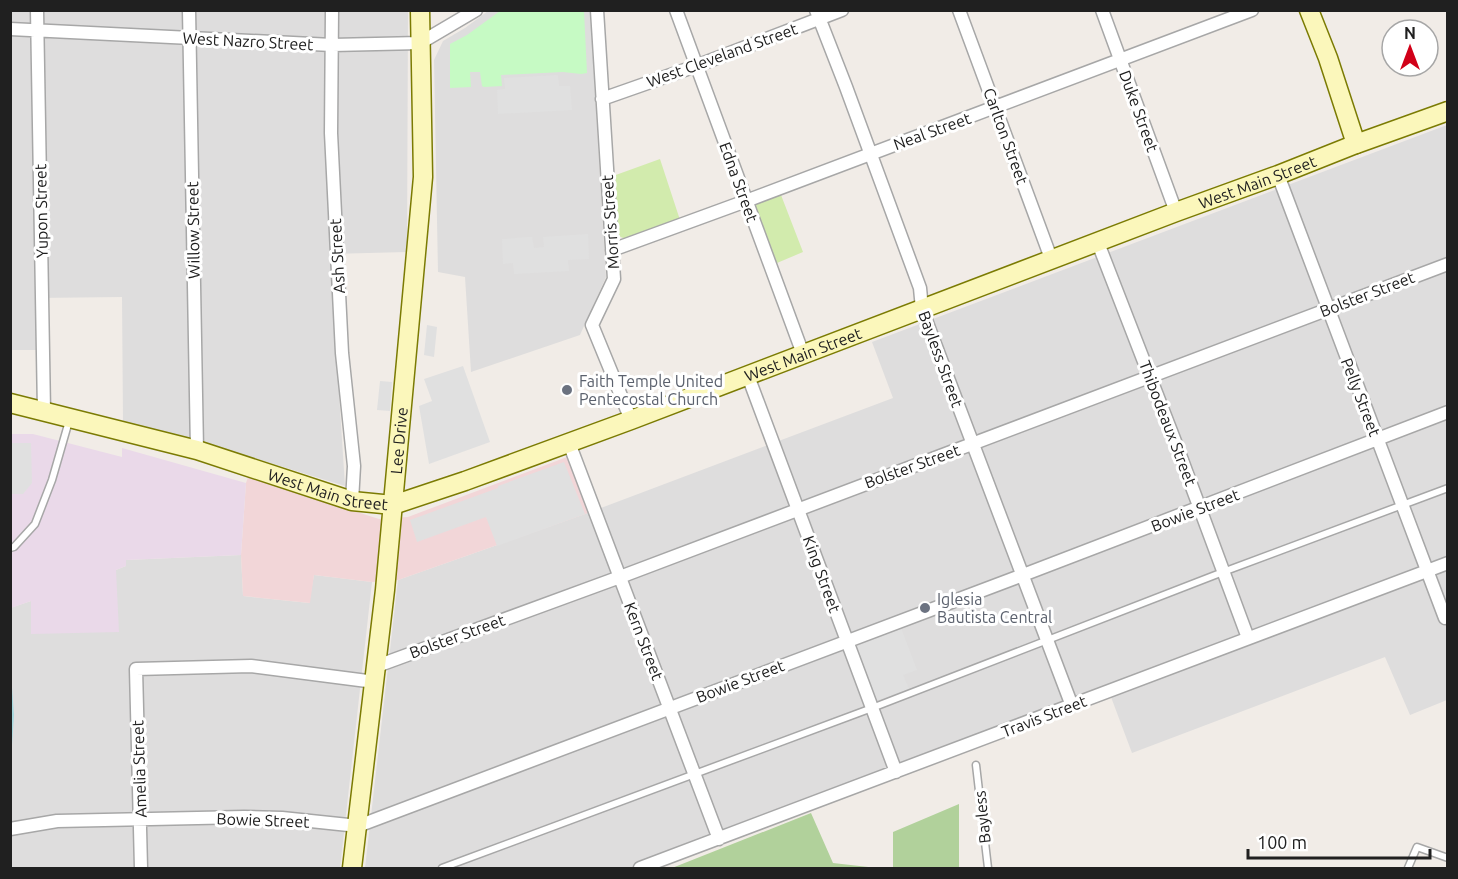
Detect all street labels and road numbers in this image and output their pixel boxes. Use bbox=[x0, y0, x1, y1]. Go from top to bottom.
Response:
street label: West Cleveland Street bbox=[644, 19, 800, 91]
street label: West Nazro Street bbox=[182, 29, 315, 53]
street label: Duke Street bbox=[1116, 68, 1162, 155]
street label: Carlton Street bbox=[980, 85, 1032, 187]
street label: Neal Street bbox=[891, 108, 974, 153]
street label: Edna Street bbox=[716, 140, 762, 225]
street label: West Main Street bbox=[1196, 152, 1319, 212]
street label: Yupon Street bbox=[31, 163, 51, 258]
street label: Morris Street bbox=[598, 173, 622, 270]
street label: Willow Street bbox=[183, 180, 203, 279]
street label: Ash Street bbox=[326, 217, 348, 294]
street label: Bolster Street bbox=[1317, 267, 1418, 320]
street label: Bayless Street bbox=[915, 308, 967, 410]
street label: West Main Street bbox=[742, 324, 865, 385]
street label: Pelly Street bbox=[1338, 355, 1384, 439]
street label: Thibodeaux Street bbox=[1136, 358, 1200, 489]
street label: Lee Drive bbox=[387, 406, 411, 475]
street label: Bolster Street bbox=[862, 440, 963, 492]
street label: West Main Street bbox=[266, 465, 389, 514]
street label: Bowie Street bbox=[1148, 485, 1242, 535]
street label: King Street bbox=[800, 533, 844, 616]
street label: Kern Street bbox=[621, 600, 667, 683]
street label: Bolster Street bbox=[407, 610, 508, 662]
street label: Bowie Street bbox=[693, 656, 787, 706]
street label: Travis Street bbox=[999, 691, 1090, 740]
street label: Amelia Street bbox=[128, 719, 150, 818]
street label: Bayless bbox=[970, 790, 994, 844]
street label: Bowie Street bbox=[216, 809, 310, 831]

